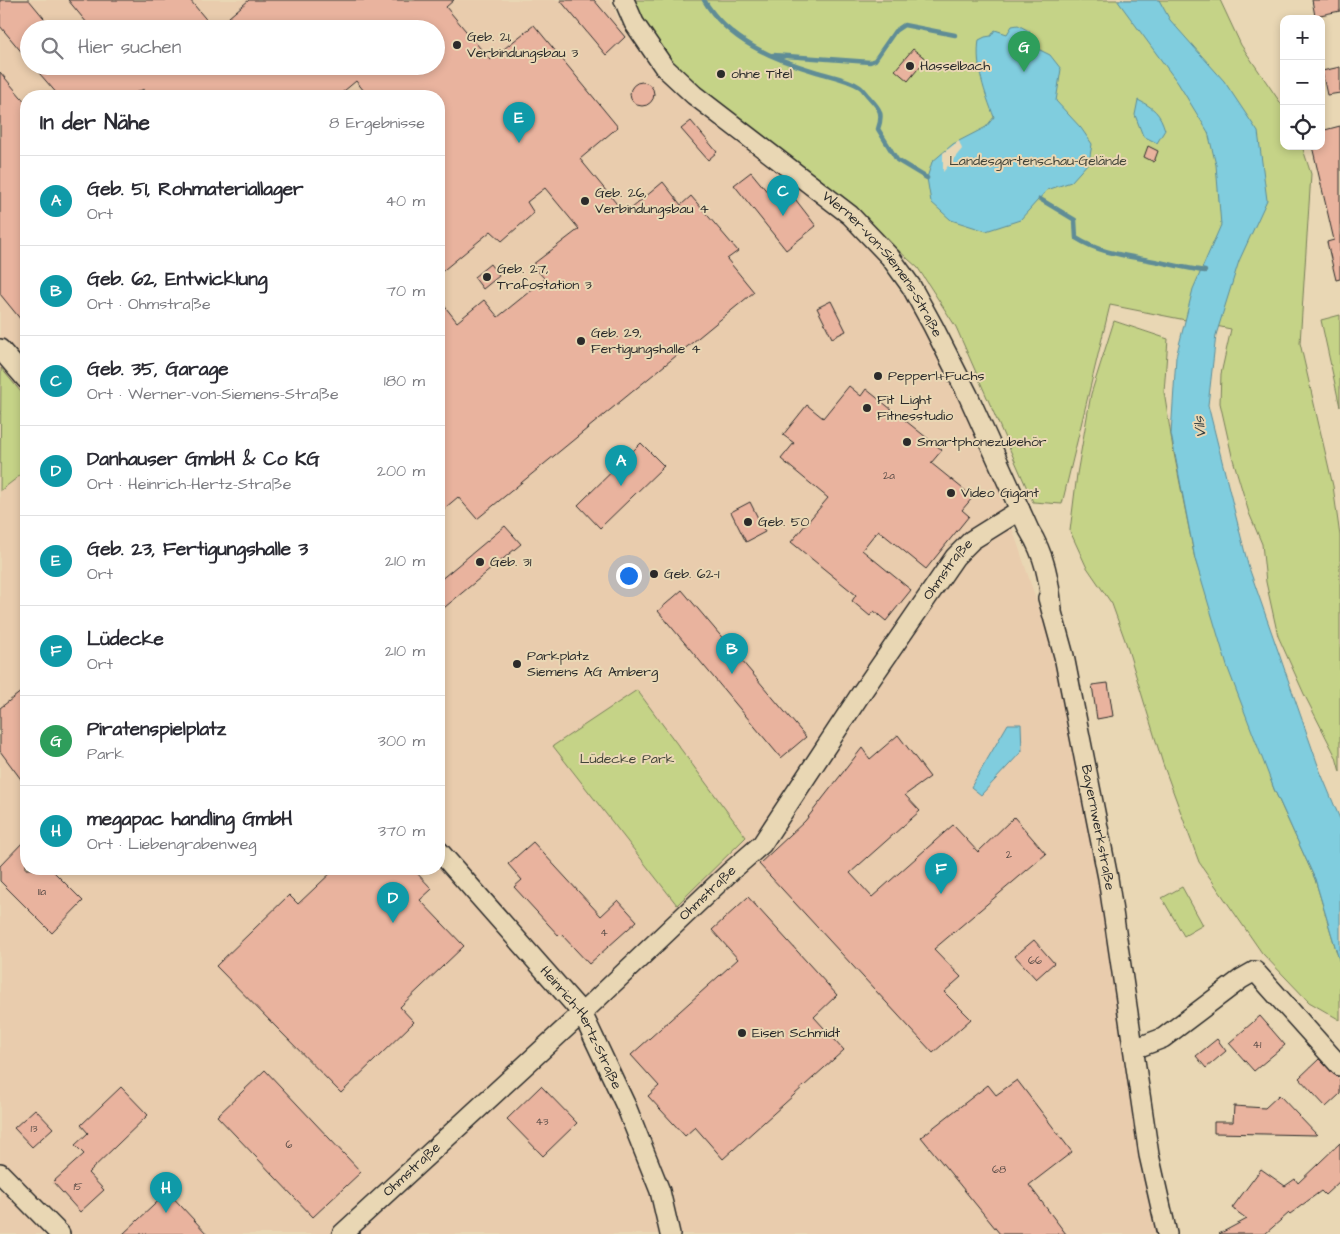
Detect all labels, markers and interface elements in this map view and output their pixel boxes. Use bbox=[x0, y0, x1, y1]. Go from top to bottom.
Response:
map controls bbox=[1280, 15, 1325, 150]
button: + bbox=[1280, 15, 1325, 60]
search box bbox=[20, 20, 445, 75]
place label: Geb. 21, Verbindungsbau 3 bbox=[467, 27, 578, 63]
pin: G bbox=[1008, 31, 1040, 72]
icon: search bbox=[38, 34, 66, 62]
text: Hier suchen bbox=[78, 34, 181, 61]
marker: Geb. 21, Verbindungsbau 3 bbox=[451, 39, 463, 51]
place label: Hasselbach bbox=[920, 56, 990, 76]
marker: Hasselbach bbox=[904, 60, 916, 72]
button: − bbox=[1280, 60, 1325, 105]
place label: ohne Titel bbox=[731, 64, 792, 84]
marker: ohne Titel bbox=[715, 68, 727, 80]
pin: E bbox=[503, 102, 535, 143]
button: locate bbox=[1280, 105, 1325, 150]
text: In der Nähe bbox=[40, 108, 150, 137]
text: 8 Ergebnisse bbox=[329, 112, 425, 134]
park label: Landesgartenschau-Gelände bbox=[949, 151, 1127, 171]
pin: C bbox=[767, 175, 799, 216]
text: Geb. 51, Rohmateriallager bbox=[87, 176, 304, 203]
place label: Geb. 26, Verbindungsbau 4 bbox=[595, 183, 709, 219]
street label: Werner-von-Siemens-Straße bbox=[817, 187, 947, 341]
text: A bbox=[51, 190, 61, 212]
text: 40 m bbox=[385, 190, 425, 212]
marker: Geb. 26, Verbindungsbau 4 bbox=[579, 195, 591, 207]
text: Ort bbox=[87, 203, 113, 225]
place label: Geb. 27, Trafostation 3 bbox=[497, 259, 592, 295]
text: Geb. 62, Entwicklung bbox=[87, 266, 267, 293]
marker: Geb. 27, Trafostation 3 bbox=[481, 271, 493, 283]
text: B bbox=[50, 280, 62, 302]
text: 70 m bbox=[386, 280, 425, 302]
text: Ort · Ohmstraße bbox=[87, 293, 211, 315]
place label: Geb. 29, Fertigungshalle 4 bbox=[591, 323, 701, 359]
marker: Geb. 29, Fertigungshalle 4 bbox=[575, 335, 587, 347]
text: Geb. 35, Garage bbox=[87, 356, 229, 383]
place label: Pepperl+Fuchs bbox=[888, 366, 985, 386]
text: C bbox=[50, 370, 62, 392]
text: 180 m bbox=[384, 370, 425, 392]
marker: Pepperl+Fuchs bbox=[872, 370, 884, 382]
text: Ort · Werner-von-Siemens-Straße bbox=[87, 383, 339, 405]
place label: Fit Light Fitnesstudio bbox=[877, 390, 953, 426]
marker: Fit Light Fitnesstudio bbox=[861, 402, 873, 414]
water label: Vils bbox=[1188, 414, 1212, 439]
place label: Smartphonezubehör bbox=[917, 432, 1047, 452]
marker: Smartphonezubehör bbox=[901, 436, 913, 448]
pin: A bbox=[605, 445, 637, 486]
text: Danhauser GmbH & Co KG bbox=[87, 446, 320, 473]
text: D bbox=[51, 460, 61, 482]
text: 200 m bbox=[377, 460, 425, 482]
house number: 2a bbox=[883, 468, 895, 483]
text: Ort · Heinrich-Hertz-Straße bbox=[87, 473, 291, 495]
place label: Video Gigant bbox=[961, 483, 1039, 503]
marker: Video Gigant bbox=[945, 487, 957, 499]
place label: Geb. 50 bbox=[758, 512, 810, 532]
marker: Geb. 50 bbox=[742, 516, 754, 528]
street label: Ohmstraße bbox=[918, 534, 978, 604]
text: Geb. 23, Fertigungshalle 3 bbox=[87, 536, 308, 563]
text: E bbox=[51, 550, 61, 572]
text: 210 m bbox=[385, 550, 425, 572]
place label: Geb. 31 bbox=[490, 552, 532, 572]
marker: Geb. 31 bbox=[474, 556, 486, 568]
text: Ort bbox=[87, 563, 113, 585]
your location bbox=[616, 563, 642, 589]
place label: Geb. 62-1 bbox=[664, 564, 720, 584]
marker: Geb. 62-1 bbox=[648, 568, 660, 580]
text: Lüdecke bbox=[87, 626, 164, 653]
pin: B bbox=[716, 633, 748, 674]
text: F bbox=[50, 640, 62, 662]
text: 210 m bbox=[385, 640, 425, 662]
place label: Parkplatz Siemens AG Amberg bbox=[527, 646, 658, 682]
text: Ort bbox=[87, 653, 113, 675]
marker: Parkplatz Siemens AG Amberg bbox=[511, 658, 523, 670]
text: Piratenspielplatz bbox=[87, 716, 226, 743]
text: G bbox=[50, 730, 62, 752]
text: 300 m bbox=[378, 730, 425, 752]
text: Park bbox=[87, 743, 124, 765]
park label: Lüdecke Park bbox=[580, 749, 675, 769]
street label: Bayernwerkstraße bbox=[1076, 763, 1120, 892]
text: megapac handling GmbH bbox=[87, 806, 293, 833]
text: H bbox=[51, 820, 61, 842]
text: 370 m bbox=[378, 820, 425, 842]
text: Ort · Liebengrabenweg bbox=[87, 833, 257, 855]
house number: 2 bbox=[1006, 847, 1013, 862]
pin: F bbox=[925, 853, 957, 894]
street label: Ohmstraße bbox=[675, 861, 741, 925]
pin: D bbox=[377, 882, 409, 923]
house number: 11a bbox=[38, 884, 47, 899]
house number: 4 bbox=[600, 925, 608, 940]
house number: 66 bbox=[1028, 953, 1042, 968]
street label: Heinrich-Hertz-Straße bbox=[535, 962, 627, 1093]
place label: Eisen Schmidt bbox=[752, 1023, 841, 1043]
marker: Eisen Schmidt bbox=[736, 1027, 748, 1039]
house number: 41 bbox=[1253, 1037, 1262, 1052]
house number: 43 bbox=[535, 1114, 549, 1129]
house number: 13 bbox=[30, 1121, 38, 1136]
house number: 6 bbox=[286, 1137, 293, 1152]
street label: Ohmstraße bbox=[379, 1138, 446, 1202]
house number: 68 bbox=[992, 1162, 1006, 1177]
pin: H bbox=[150, 1172, 182, 1213]
house number: 15 bbox=[73, 1179, 83, 1194]

